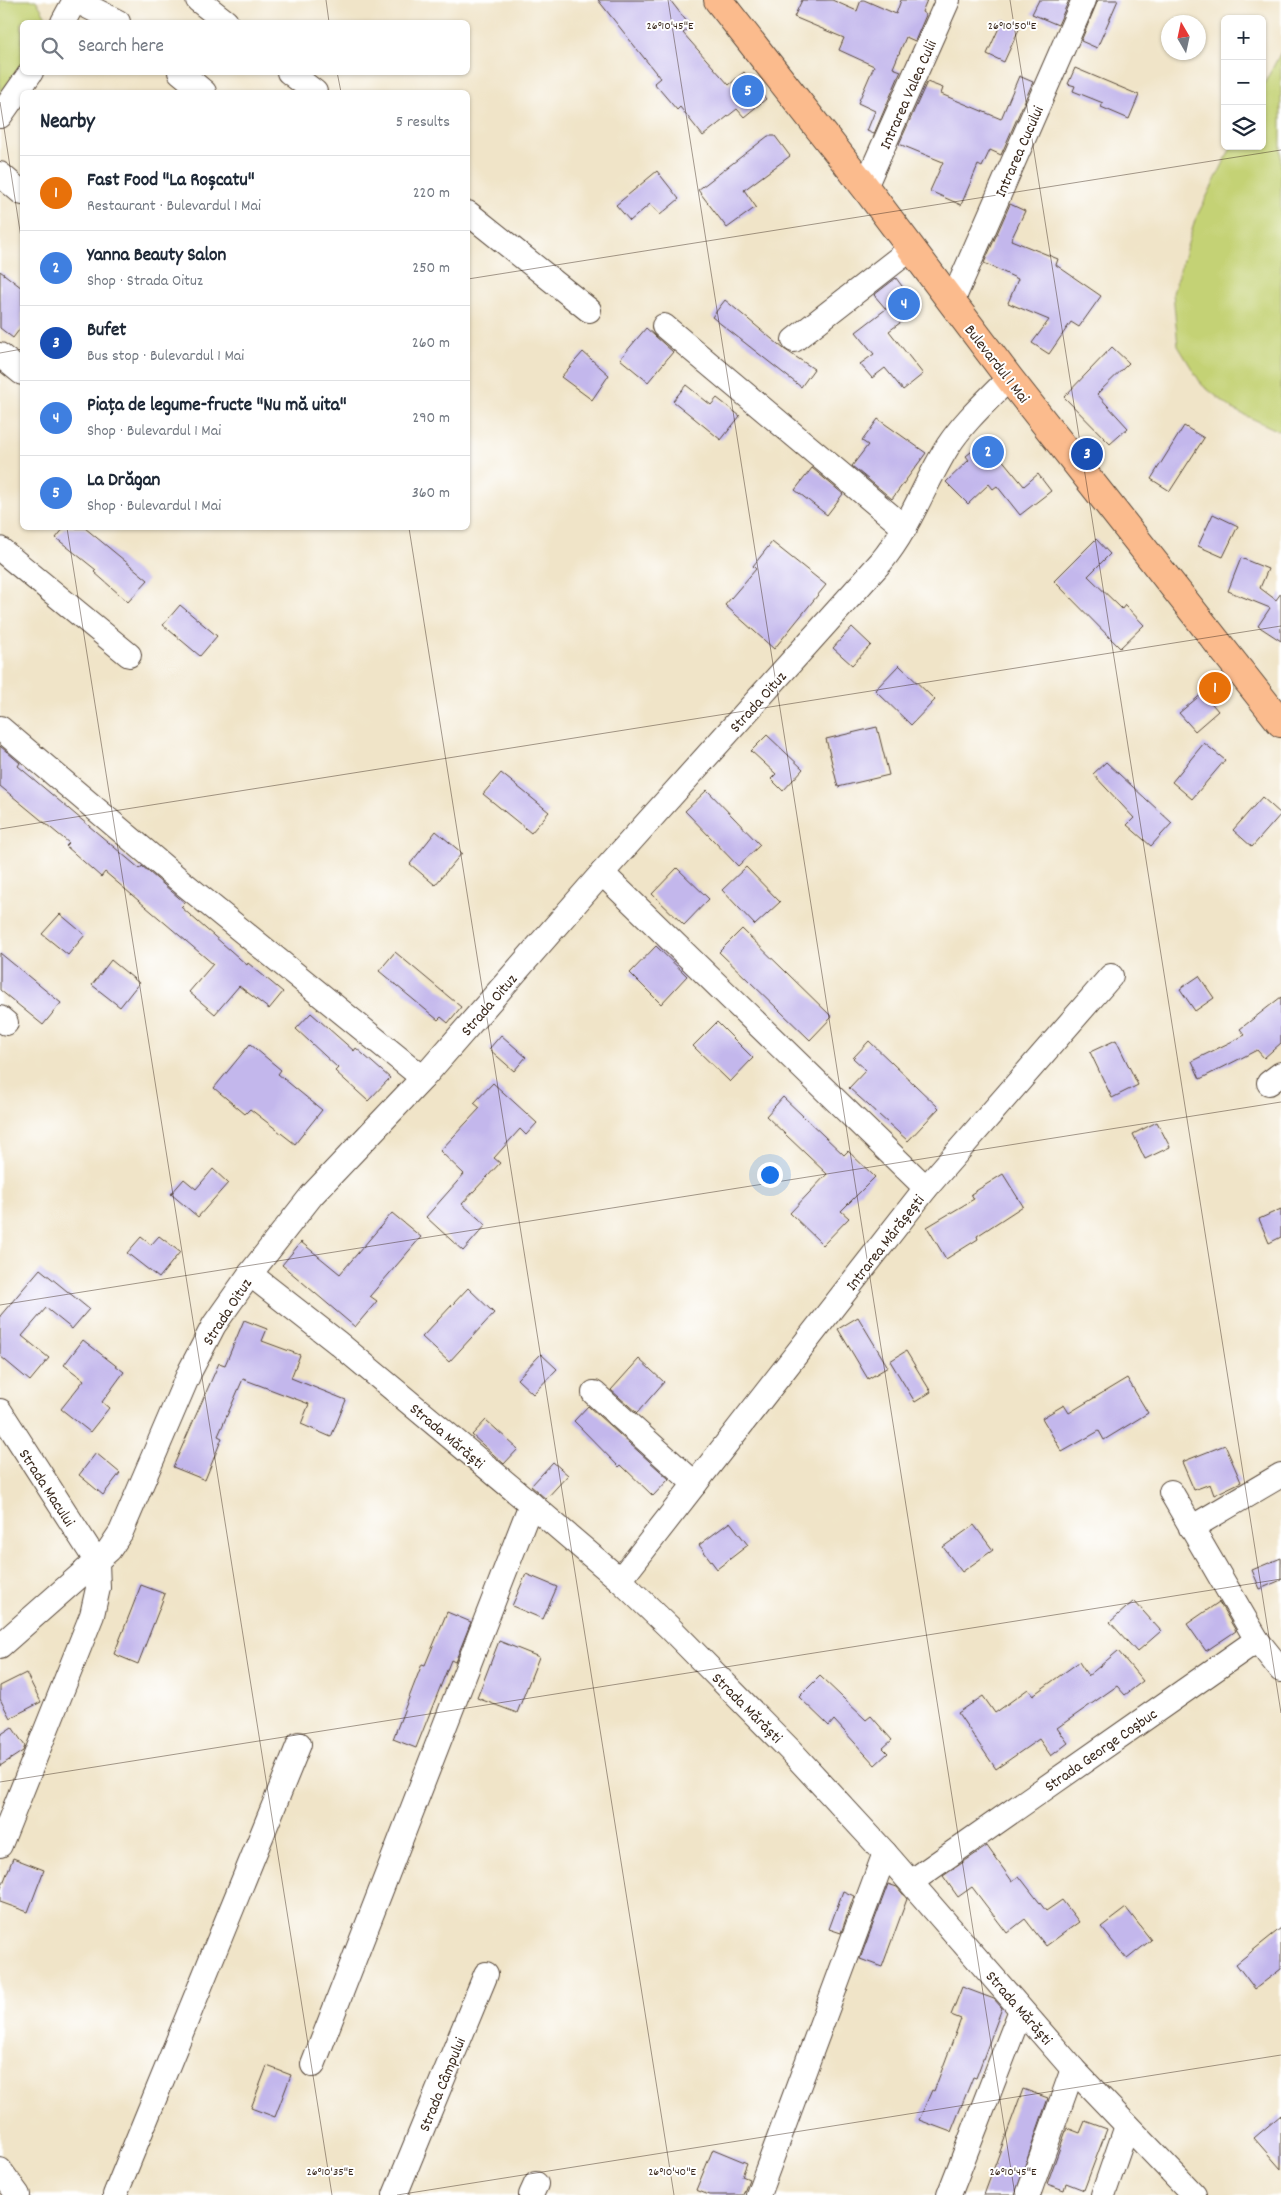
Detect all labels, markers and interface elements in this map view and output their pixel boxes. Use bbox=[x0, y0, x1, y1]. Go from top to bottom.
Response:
north arrow bbox=[1161, 15, 1206, 60]
map controls bbox=[1221, 15, 1266, 150]
button: + bbox=[1221, 15, 1266, 60]
text: 26°10'45"E bbox=[647, 18, 694, 35]
text: 26°10'50"E bbox=[988, 18, 1037, 35]
search box bbox=[20, 20, 470, 75]
icon: search bbox=[38, 34, 66, 62]
text: Search here bbox=[78, 34, 164, 61]
street label: Intrarea Valea Culii bbox=[875, 37, 944, 153]
button: − bbox=[1221, 60, 1266, 105]
pin: 5 bbox=[732, 72, 764, 110]
street label: Intrarea Cucului bbox=[990, 103, 1051, 201]
button: layers bbox=[1221, 105, 1266, 150]
text: Nearby bbox=[40, 108, 95, 138]
text: 5 results bbox=[396, 111, 450, 134]
text: Fast Food "La Roșcatu" bbox=[87, 168, 254, 195]
text: 1 bbox=[54, 182, 58, 205]
text: 220 m bbox=[413, 182, 450, 205]
text: Restaurant · Bulevardul 1 Mai bbox=[87, 195, 261, 218]
text: Yanna Beauty Salon bbox=[87, 243, 226, 270]
text: 2 bbox=[53, 257, 60, 280]
text: 250 m bbox=[412, 257, 450, 280]
text: Shop · Strada Oituz bbox=[87, 270, 203, 293]
pin: 4 bbox=[888, 285, 920, 323]
text: Bufet bbox=[87, 318, 126, 345]
street label: Bulevardul 1 Mai bbox=[958, 320, 1034, 409]
text: 3 bbox=[52, 332, 60, 355]
text: 260 m bbox=[412, 332, 450, 355]
text: Bus stop · Bulevardul 1 Mai bbox=[87, 345, 244, 368]
text: Piața de legume-fructe "Nu mă uita" bbox=[87, 393, 346, 420]
text: 4 bbox=[53, 407, 59, 430]
text: 290 m bbox=[412, 407, 450, 430]
text: Shop · Bulevardul 1 Mai bbox=[87, 420, 221, 443]
pin: 2 bbox=[972, 433, 1004, 471]
pin: 3 bbox=[1071, 435, 1103, 473]
text: La Drăgan bbox=[87, 468, 160, 495]
text: 5 bbox=[52, 482, 60, 505]
text: 360 m bbox=[412, 482, 450, 505]
text: Shop · Bulevardul 1 Mai bbox=[87, 495, 221, 518]
street label: Strada Oituz bbox=[725, 667, 793, 739]
pin: 1 bbox=[1199, 669, 1231, 707]
street label: Strada Oituz bbox=[456, 969, 524, 1042]
your location bbox=[757, 1162, 783, 1188]
street label: Intrarea Mărășești bbox=[841, 1191, 931, 1297]
street label: Strada Oituz bbox=[198, 1274, 258, 1351]
street label: Strada Mărăști bbox=[404, 1399, 489, 1475]
street label: Strada Macului bbox=[12, 1445, 80, 1532]
street label: Strada Mărăști bbox=[706, 1668, 787, 1749]
street label: Strada George Coșbuc bbox=[1040, 1703, 1162, 1799]
street label: Strada Mărăști bbox=[979, 1966, 1057, 2051]
street label: Strada Câmpului bbox=[414, 2034, 473, 2136]
text: 26°10'35"E bbox=[306, 2164, 354, 2181]
text: 26°10'40"E bbox=[648, 2164, 696, 2181]
text: 26°10'45"E bbox=[990, 2164, 1037, 2181]

